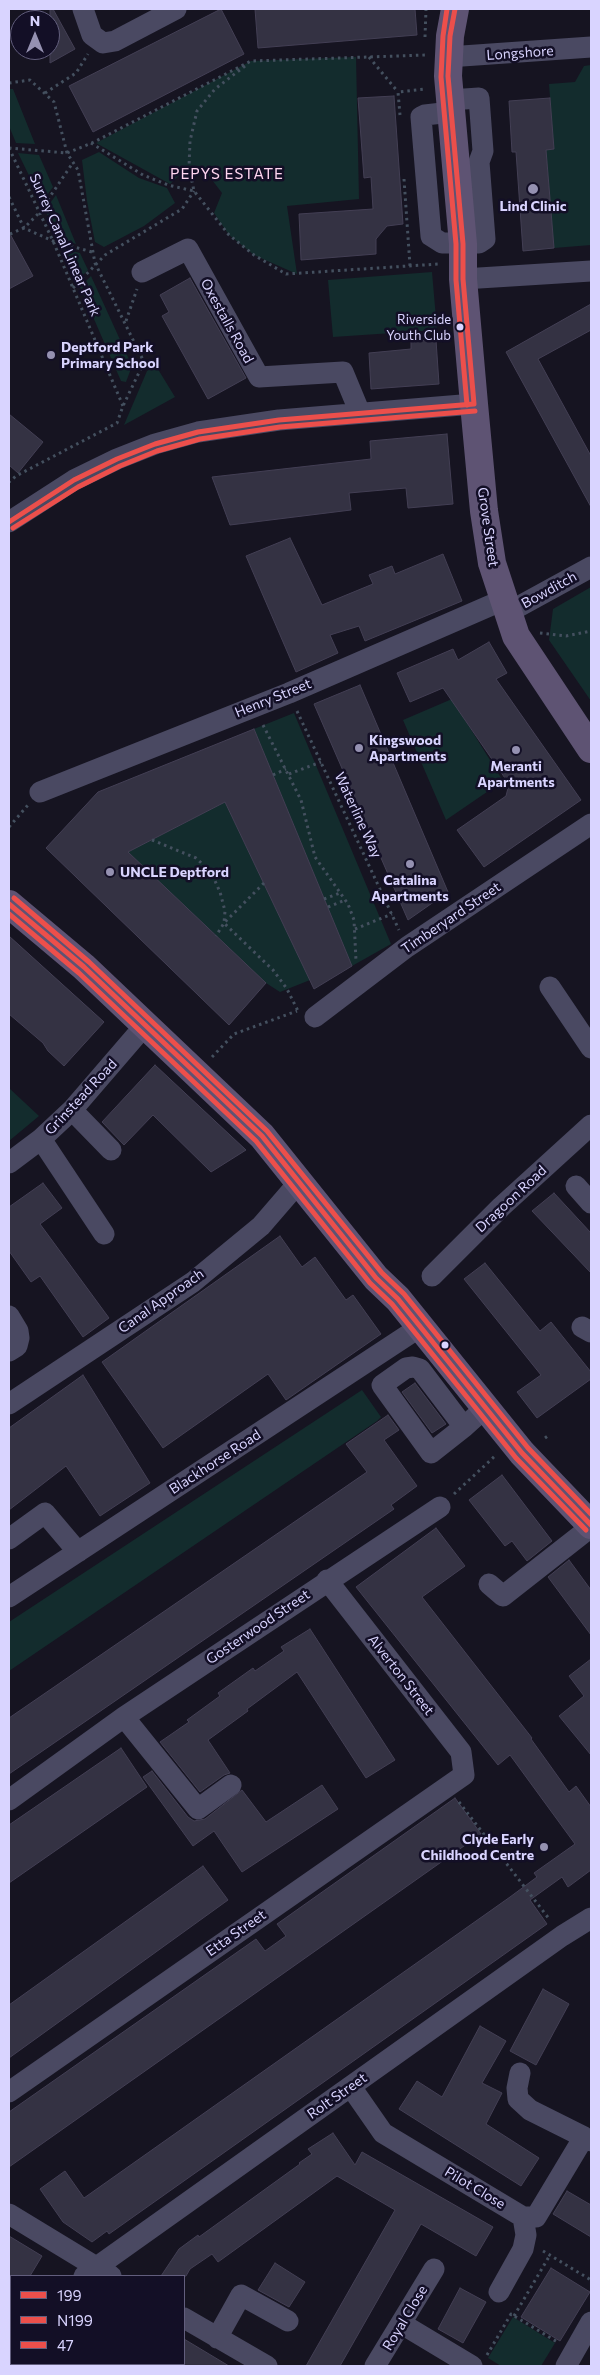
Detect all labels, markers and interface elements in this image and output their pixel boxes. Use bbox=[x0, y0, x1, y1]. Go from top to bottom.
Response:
north arrow bbox=[10, 10, 60, 60]
text: N bbox=[30, 12, 40, 29]
street label: Longshore bbox=[486, 42, 554, 64]
district label: PEPYS ESTATE bbox=[169, 165, 285, 183]
street label: Surrey Canal Linear Park bbox=[26, 171, 104, 319]
marker: Lind Clinic bbox=[526, 182, 540, 196]
place label: Lind Clinic bbox=[499, 198, 567, 214]
street label: Oxestalls Road bbox=[197, 276, 257, 366]
place label: Riverside Youth Club bbox=[386, 312, 451, 343]
marker: Riverside Youth Club bbox=[455, 322, 465, 332]
place label: Deptford Park Primary School bbox=[61, 339, 159, 372]
marker: Deptford Park Primary School bbox=[45, 349, 57, 361]
street label: Grove Street bbox=[474, 486, 502, 568]
street label: Bowditch bbox=[518, 568, 580, 612]
street label: Henry Street bbox=[232, 675, 314, 721]
place label: Kingswood Apartments bbox=[369, 732, 447, 764]
marker: Kingswood Apartments bbox=[353, 742, 365, 754]
marker: Meranti Apartments bbox=[510, 744, 522, 756]
place label: Meranti Apartments bbox=[477, 758, 555, 790]
street label: Waterline Way bbox=[331, 769, 385, 861]
marker: Catalina Apartments bbox=[404, 858, 416, 870]
place label: UNCLE Deptford bbox=[120, 864, 229, 880]
marker: UNCLE Deptford bbox=[104, 866, 116, 878]
place label: Catalina Apartments bbox=[371, 872, 449, 904]
street label: Timberyard Street bbox=[398, 879, 504, 957]
street label: Grinstead Road bbox=[42, 1056, 120, 1138]
street label: Dragoon Road bbox=[472, 1162, 550, 1236]
street label: Canal Approach bbox=[115, 1265, 207, 1337]
unlabelled marker bbox=[440, 1340, 450, 1350]
street label: Blackhorse Road bbox=[166, 1426, 264, 1498]
street label: Gosterwood Street bbox=[203, 1586, 313, 1668]
street label: Alverton Street bbox=[364, 1631, 438, 1719]
place label: Clyde Early Childhood Centre bbox=[421, 1831, 534, 1864]
marker: Clyde Early Childhood Centre bbox=[538, 1841, 550, 1853]
street label: Etta Street bbox=[203, 1906, 269, 1960]
street label: Rolt Street bbox=[304, 2069, 370, 2123]
street label: Pilot Close bbox=[442, 2163, 508, 2213]
legend bbox=[10, 2275, 185, 2365]
street label: Royal Close bbox=[379, 2282, 431, 2354]
text: 199 bbox=[57, 2286, 82, 2304]
text: N199 bbox=[57, 2311, 93, 2329]
text: 47 bbox=[57, 2336, 74, 2354]

